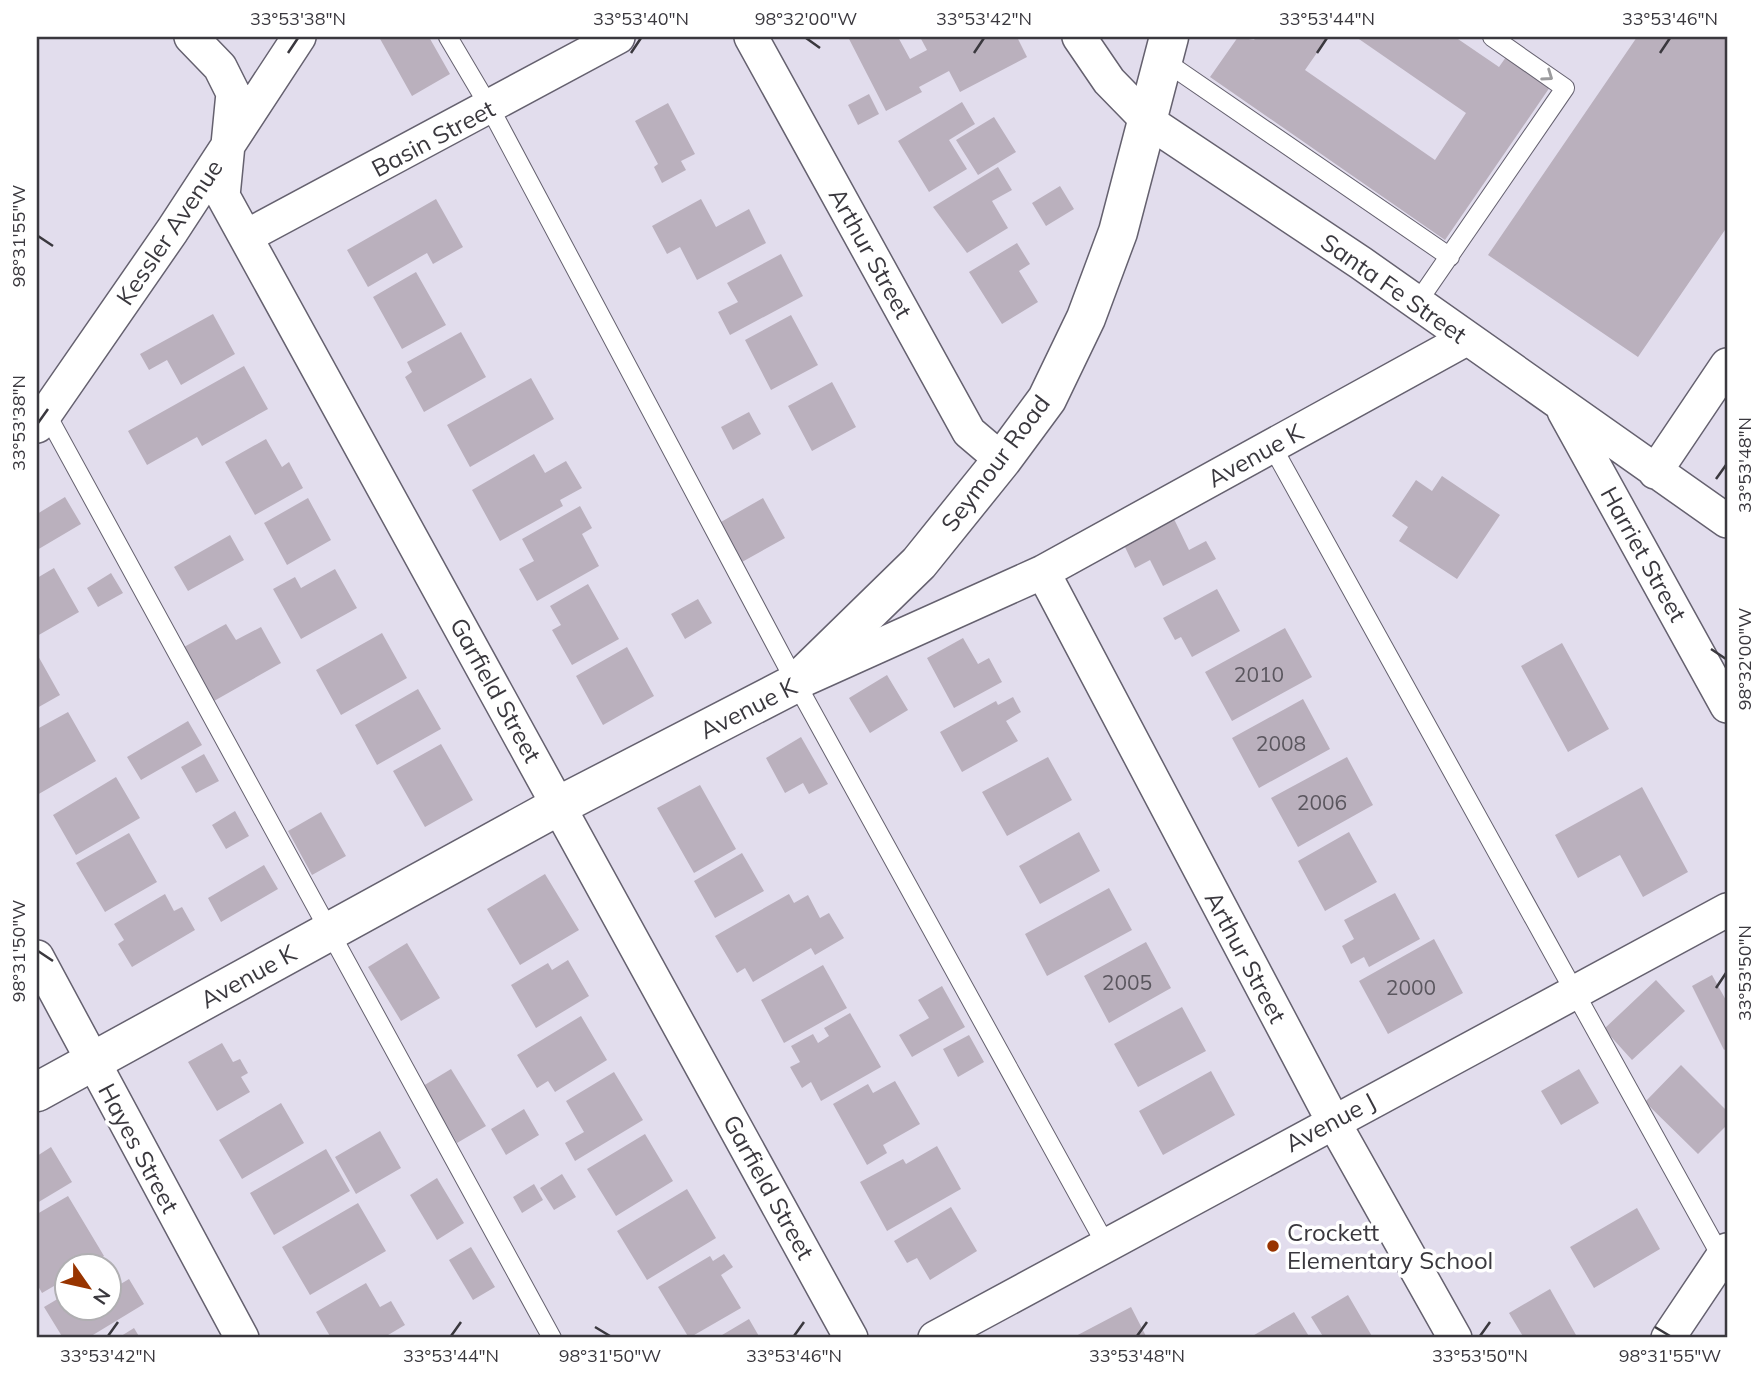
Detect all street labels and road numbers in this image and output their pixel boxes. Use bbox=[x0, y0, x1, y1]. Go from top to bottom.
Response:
street label: Basin Street bbox=[366, 93, 500, 183]
street label: Kessler Avenue bbox=[109, 153, 229, 311]
street label: Arthur Street bbox=[823, 182, 919, 324]
street label: Santa Fe Street bbox=[1315, 227, 1473, 349]
street label: Seymour Road bbox=[934, 389, 1056, 537]
street label: Avenue K bbox=[1202, 416, 1309, 494]
street label: Harriet Street bbox=[1595, 481, 1693, 627]
street label: Garfield Street bbox=[444, 612, 548, 768]
street label: Avenue K bbox=[694, 670, 802, 745]
street label: Arthur Street bbox=[1199, 886, 1293, 1028]
street label: Avenue K bbox=[195, 937, 302, 1015]
street label: Hayes Street bbox=[92, 1078, 186, 1218]
street label: Avenue J bbox=[1280, 1086, 1380, 1158]
street label: Garfield Street bbox=[717, 1109, 821, 1265]

